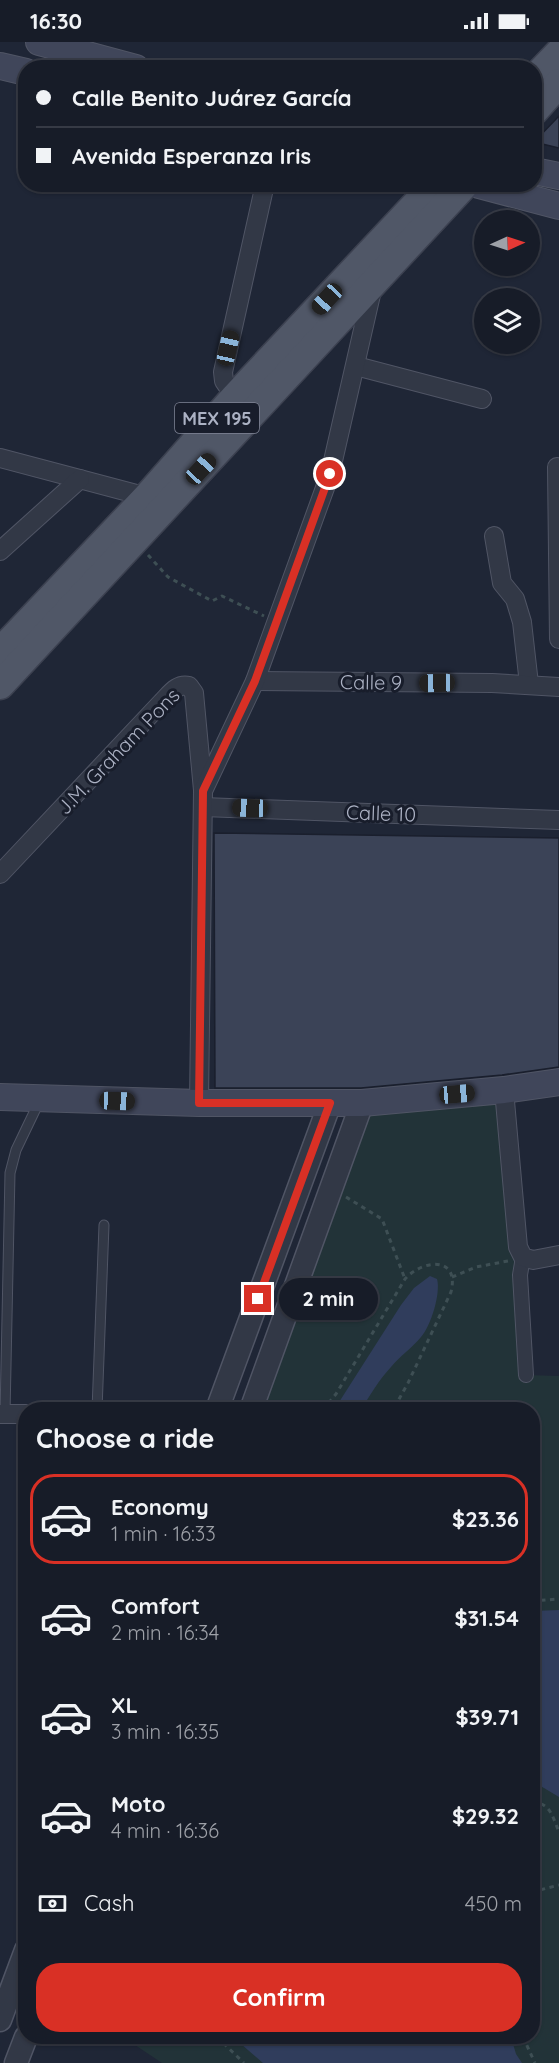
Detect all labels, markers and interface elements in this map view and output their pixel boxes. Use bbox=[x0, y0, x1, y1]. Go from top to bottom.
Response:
text: 16:30 bbox=[30, 7, 82, 35]
text: Calle Benito Juárez García bbox=[72, 84, 352, 112]
text: Avenida Esperanza Iris bbox=[72, 142, 311, 170]
north arrow bbox=[474, 210, 540, 276]
map controls bbox=[474, 210, 540, 354]
car bbox=[308, 280, 346, 318]
button: layers bbox=[474, 288, 540, 354]
car bbox=[215, 328, 241, 368]
road number: MEX 195 bbox=[175, 403, 259, 433]
car bbox=[182, 450, 220, 488]
route start bbox=[316, 460, 343, 487]
street label: Calle 9 bbox=[340, 669, 402, 695]
car bbox=[419, 674, 455, 692]
street label: J.M. Graham Pons bbox=[51, 683, 185, 819]
car bbox=[232, 798, 268, 818]
street label: Calle 10 bbox=[345, 799, 417, 827]
car bbox=[438, 1083, 476, 1105]
car bbox=[99, 1091, 135, 1111]
callout: 2 min bbox=[279, 1278, 378, 1320]
route end bbox=[244, 1285, 271, 1312]
text: 2 min bbox=[302, 1286, 355, 1311]
text: Choose a ride bbox=[36, 1421, 214, 1455]
icon: car bbox=[39, 1492, 93, 1546]
text: Economy bbox=[111, 1493, 209, 1521]
text: $23.36 bbox=[452, 1505, 519, 1533]
text: 1 min · 16:33 bbox=[111, 1521, 216, 1546]
icon: car bbox=[39, 1591, 93, 1645]
text: Comfort bbox=[111, 1592, 200, 1620]
text: $31.54 bbox=[454, 1604, 519, 1632]
text: 2 min · 16:34 bbox=[111, 1620, 219, 1645]
icon: car bbox=[39, 1690, 93, 1744]
text: XL bbox=[111, 1691, 138, 1719]
text: $39.71 bbox=[455, 1703, 519, 1731]
text: 3 min · 16:35 bbox=[111, 1719, 219, 1744]
icon: car bbox=[39, 1789, 93, 1843]
text: Moto bbox=[111, 1790, 165, 1818]
text: $29.32 bbox=[452, 1802, 519, 1830]
text: 4 min · 16:36 bbox=[111, 1818, 219, 1843]
icon: cash bbox=[36, 1887, 69, 1920]
text: Cash bbox=[84, 1889, 135, 1917]
text: 450 m bbox=[465, 1891, 522, 1916]
button: Confirm bbox=[36, 1963, 522, 2032]

